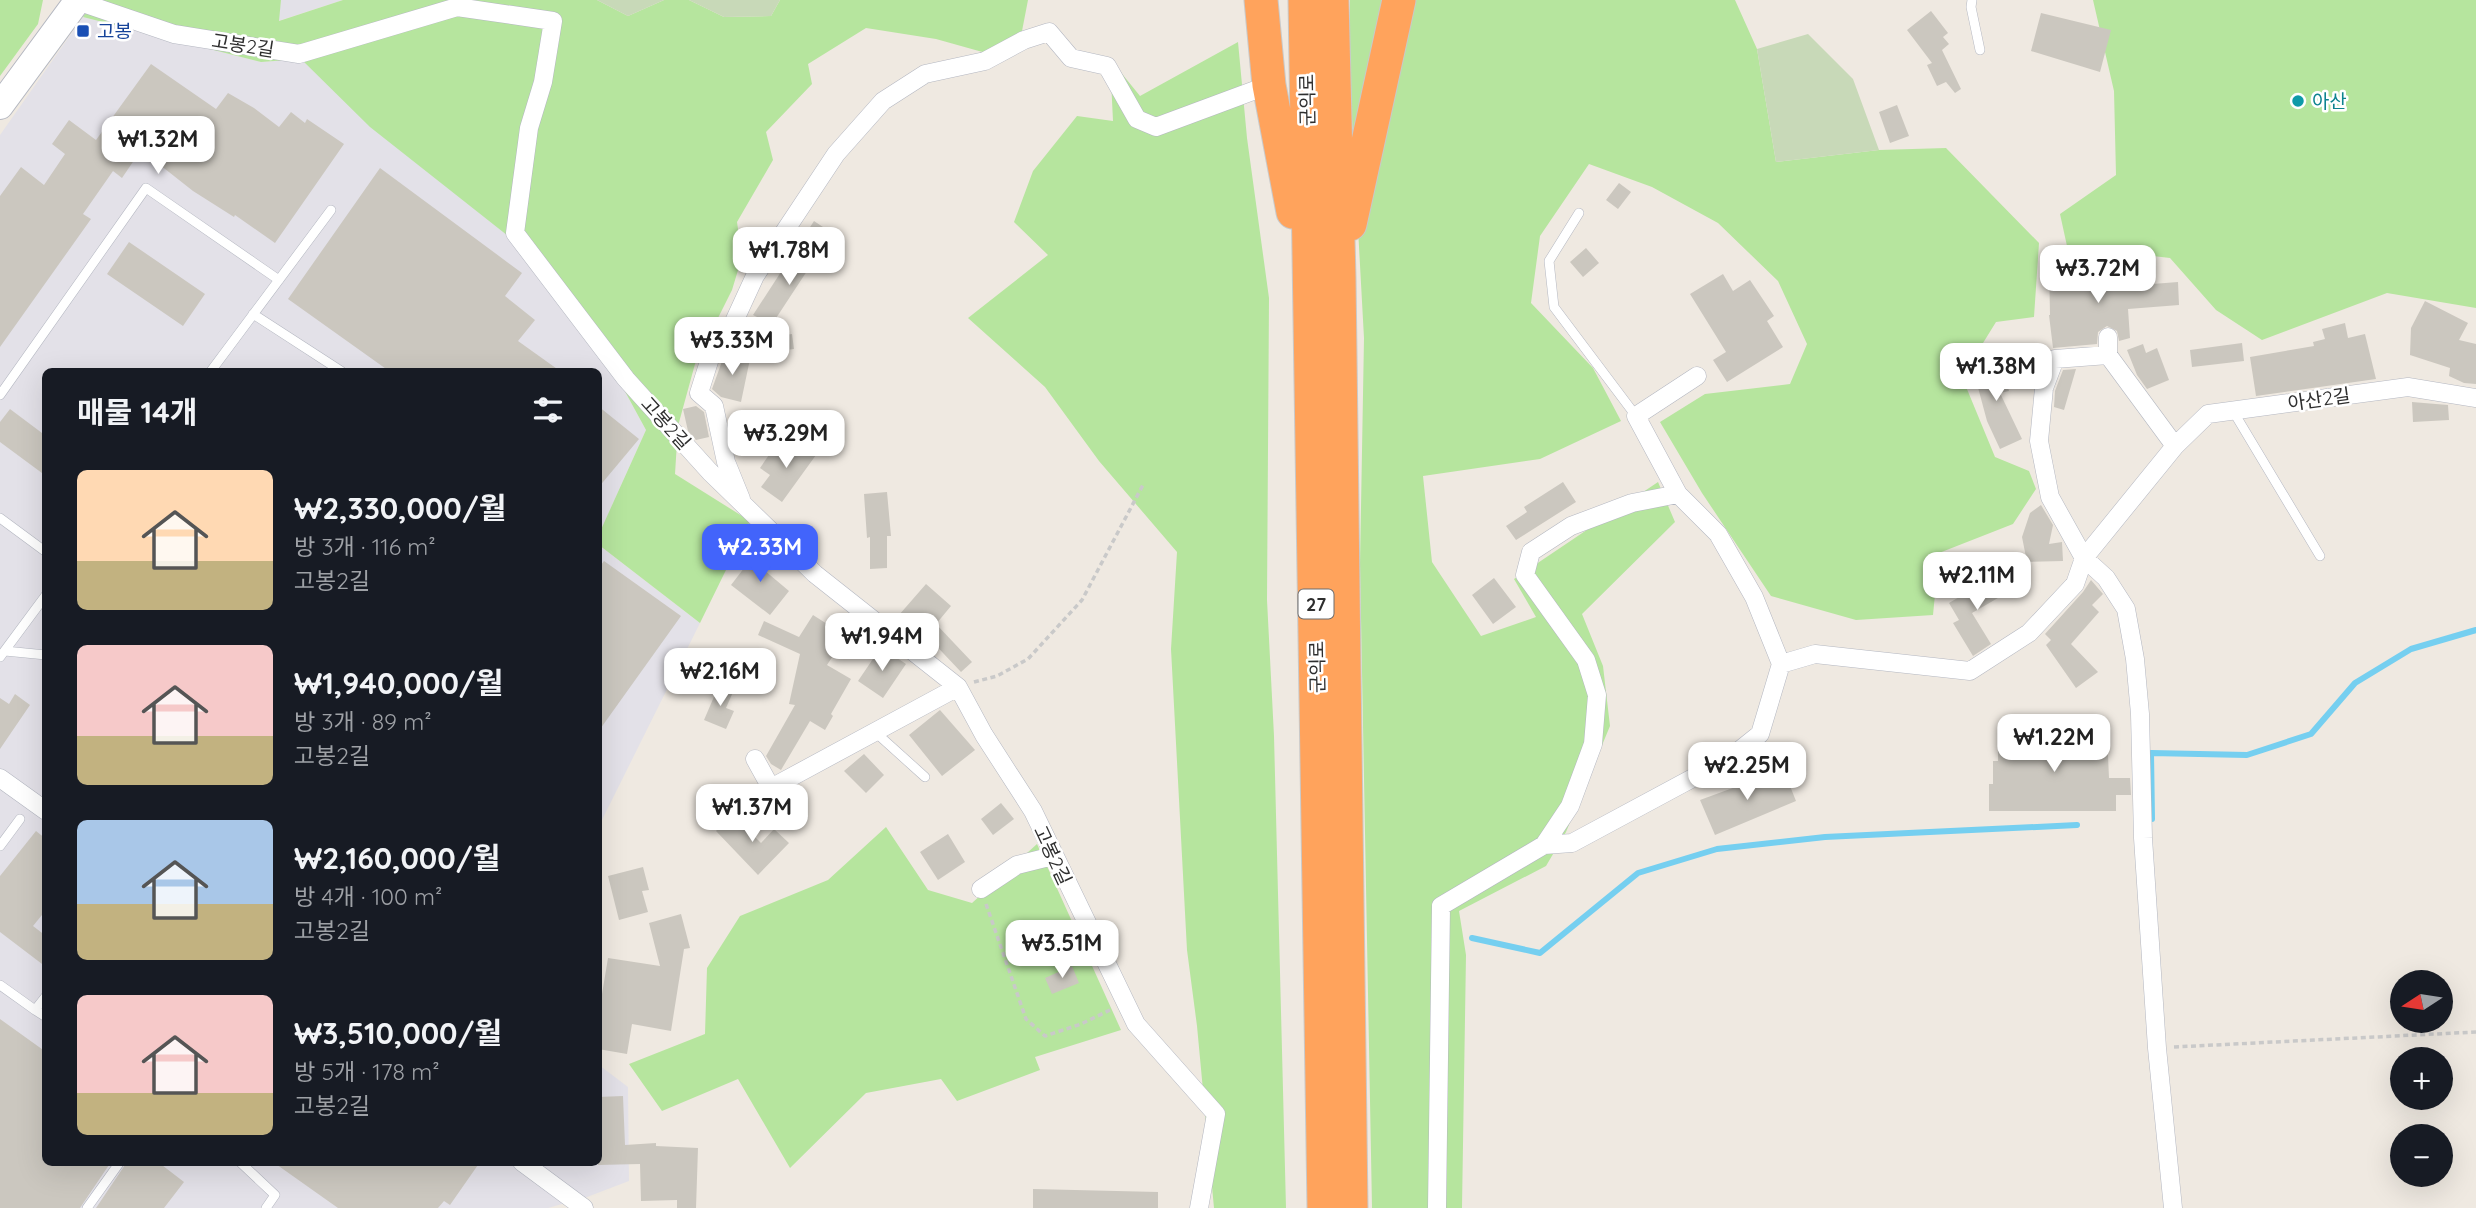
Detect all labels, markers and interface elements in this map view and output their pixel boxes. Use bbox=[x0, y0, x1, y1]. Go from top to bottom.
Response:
place label: 고봉 bbox=[97, 19, 132, 43]
marker: 고봉 bbox=[75, 23, 91, 39]
street label: 고봉2길 bbox=[210, 28, 276, 62]
street label: 군익로 bbox=[1295, 74, 1319, 126]
place label: 아산 bbox=[2312, 89, 2347, 113]
marker: 아산 bbox=[2290, 93, 2306, 109]
pin: ₩1.32M bbox=[101, 116, 215, 176]
text: ₩1.32M bbox=[118, 124, 198, 153]
pin: ₩1.78M bbox=[732, 228, 846, 287]
text: ₩1.78M bbox=[749, 235, 829, 264]
pin: ₩3.72M bbox=[2041, 246, 2155, 305]
text: ₩3.72M bbox=[2056, 253, 2140, 282]
pin: ₩3.33M bbox=[675, 318, 789, 377]
text: ₩3.33M bbox=[690, 325, 774, 354]
pin: ₩1.38M bbox=[1939, 344, 2053, 403]
text: ₩1.38M bbox=[1956, 351, 2036, 380]
street label: 아산2길 bbox=[2286, 383, 2352, 415]
icon: filters bbox=[529, 391, 567, 429]
street label: 고봉2길 bbox=[636, 392, 696, 454]
text: 매물 14개 bbox=[77, 393, 198, 431]
pin: ₩3.29M bbox=[729, 410, 843, 470]
text: ₩3.29M bbox=[744, 418, 828, 447]
text: ₩2,330,000/월 bbox=[294, 489, 506, 527]
icon: home bbox=[133, 498, 217, 582]
pin: ₩2.33M bbox=[703, 524, 817, 584]
text: 방 3개 · 116 m² bbox=[294, 532, 436, 561]
text: ₩2.33M bbox=[718, 532, 802, 561]
pin: ₩2.11M bbox=[1920, 552, 2034, 612]
text: ₩2.11M bbox=[1939, 560, 2015, 589]
text: 고봉2길 bbox=[294, 566, 370, 595]
road number: 27 bbox=[1298, 590, 1334, 618]
pin: ₩1.94M bbox=[825, 614, 939, 673]
text: ₩1.94M bbox=[841, 621, 923, 650]
street label: 군익로 bbox=[1305, 641, 1329, 693]
pin: ₩2.16M bbox=[663, 648, 777, 708]
text: ₩2.16M bbox=[680, 656, 760, 685]
text: ₩1,940,000/월 bbox=[294, 664, 503, 702]
icon: home bbox=[133, 673, 217, 757]
text: 방 3개 · 89 m² bbox=[294, 707, 432, 736]
pin: ₩1.22M bbox=[1997, 714, 2111, 774]
text: ₩1.22M bbox=[2013, 722, 2095, 751]
text: 고봉2길 bbox=[294, 741, 370, 770]
pin: ₩2.25M bbox=[1690, 742, 1804, 802]
text: ₩2.25M bbox=[1704, 750, 1790, 779]
pin: ₩1.37M bbox=[695, 784, 809, 844]
text: ₩1.37M bbox=[712, 792, 792, 821]
street label: 고봉2길 bbox=[1029, 821, 1077, 889]
text: ₩2,160,000/월 bbox=[294, 839, 500, 877]
icon: home bbox=[133, 848, 217, 932]
text: 방 4개 · 100 m² bbox=[294, 882, 442, 911]
text: 고봉2길 bbox=[294, 916, 370, 945]
pin: ₩3.51M bbox=[1005, 920, 1119, 980]
text: ₩3.51M bbox=[1022, 928, 1102, 957]
north arrow bbox=[2390, 970, 2454, 1032]
map controls bbox=[2390, 970, 2453, 1187]
text: ₩3,510,000/월 bbox=[294, 1014, 502, 1052]
icon: home bbox=[133, 1023, 217, 1107]
button: + bbox=[2390, 1047, 2453, 1110]
text: 방 5개 · 178 m² bbox=[294, 1057, 439, 1086]
text: 고봉2길 bbox=[294, 1091, 370, 1120]
button: − bbox=[2390, 1124, 2453, 1187]

